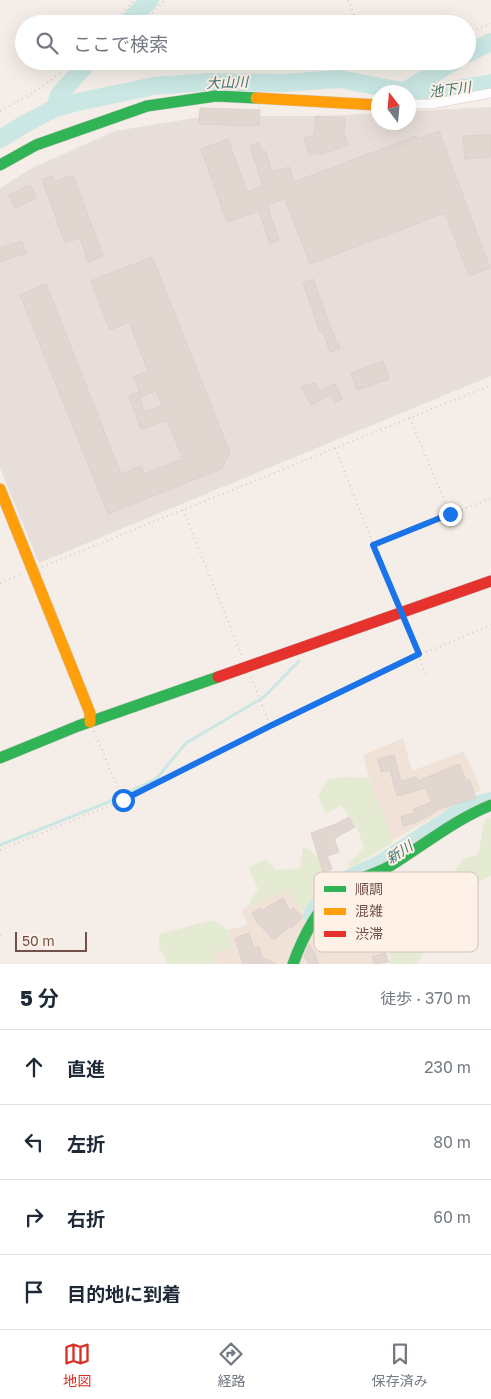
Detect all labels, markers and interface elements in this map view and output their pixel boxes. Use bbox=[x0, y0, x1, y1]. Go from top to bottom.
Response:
search box bbox=[15, 15, 476, 70]
icon: search bbox=[33, 29, 61, 57]
text: ここで検索 bbox=[73, 32, 168, 55]
water label: 大山川 bbox=[206, 73, 250, 91]
water label: 池下川 bbox=[428, 78, 474, 100]
north arrow bbox=[371, 85, 416, 130]
route end bbox=[439, 503, 462, 526]
route start bbox=[112, 789, 135, 812]
water label: 新川 bbox=[383, 836, 417, 867]
legend bbox=[314, 872, 478, 952]
text: 順調 bbox=[355, 880, 383, 897]
text: 混雑 bbox=[355, 902, 383, 919]
text: 渋滞 bbox=[355, 925, 383, 942]
scale bar bbox=[15, 929, 88, 952]
text: 50 m bbox=[22, 932, 55, 949]
text: 5 分 bbox=[20, 985, 59, 1011]
text: 徒歩 · 370 m bbox=[380, 988, 471, 1008]
icon: ahead bbox=[20, 1053, 48, 1081]
text: 直進 bbox=[67, 1057, 105, 1080]
text: 230 m bbox=[424, 1057, 471, 1077]
icon: left bbox=[20, 1128, 48, 1156]
text: 左折 bbox=[67, 1132, 105, 1155]
text: 80 m bbox=[433, 1132, 471, 1152]
icon: right bbox=[20, 1203, 48, 1231]
text: 右折 bbox=[67, 1207, 105, 1230]
text: 60 m bbox=[433, 1207, 471, 1227]
icon: arrive bbox=[20, 1278, 48, 1306]
text: 目的地に到着 bbox=[67, 1282, 181, 1305]
tab: 地図 bbox=[63, 1340, 91, 1390]
tab: 経路 bbox=[217, 1340, 245, 1390]
tab: 保存済み bbox=[372, 1340, 428, 1390]

